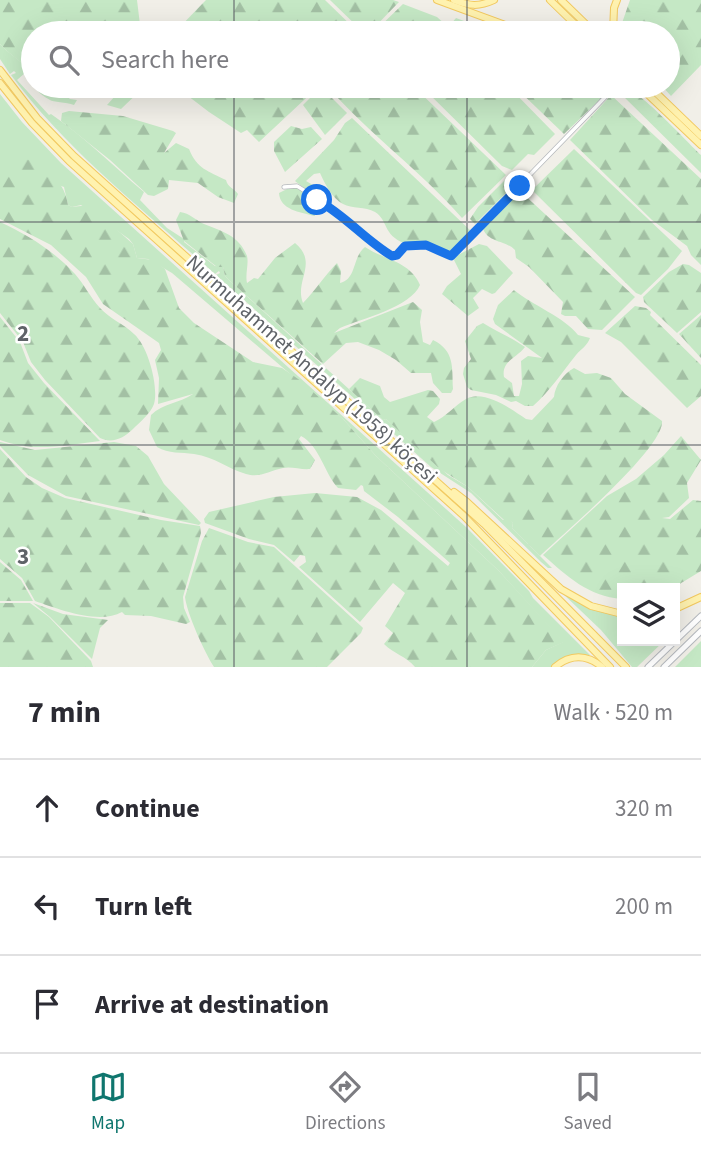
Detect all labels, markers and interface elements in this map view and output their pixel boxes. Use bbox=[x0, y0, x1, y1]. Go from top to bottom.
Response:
search box bbox=[21, 21, 680, 98]
icon: search bbox=[45, 41, 83, 79]
text: Search here bbox=[101, 41, 229, 78]
route end bbox=[504, 170, 535, 201]
route start bbox=[301, 184, 332, 215]
street label: Nurmuhammet Andalyp (1958) köçesi bbox=[180, 248, 444, 490]
text: 2 bbox=[17, 317, 29, 350]
text: 3 bbox=[17, 540, 29, 573]
map controls bbox=[617, 583, 680, 646]
button: layers bbox=[617, 583, 680, 646]
text: 7 min bbox=[28, 691, 101, 734]
text: Walk · 520 m bbox=[554, 696, 673, 729]
icon: ahead bbox=[28, 789, 66, 827]
text: Continue bbox=[95, 790, 200, 827]
text: 320 m bbox=[615, 792, 673, 825]
icon: left bbox=[28, 887, 66, 925]
text: Turn left bbox=[95, 888, 192, 925]
text: 200 m bbox=[615, 890, 673, 923]
icon: arrive bbox=[28, 985, 66, 1023]
text: Arrive at destination bbox=[95, 986, 329, 1023]
tab: Map bbox=[89, 1068, 127, 1137]
tab: Directions bbox=[305, 1068, 385, 1137]
tab: Saved bbox=[563, 1068, 612, 1137]

